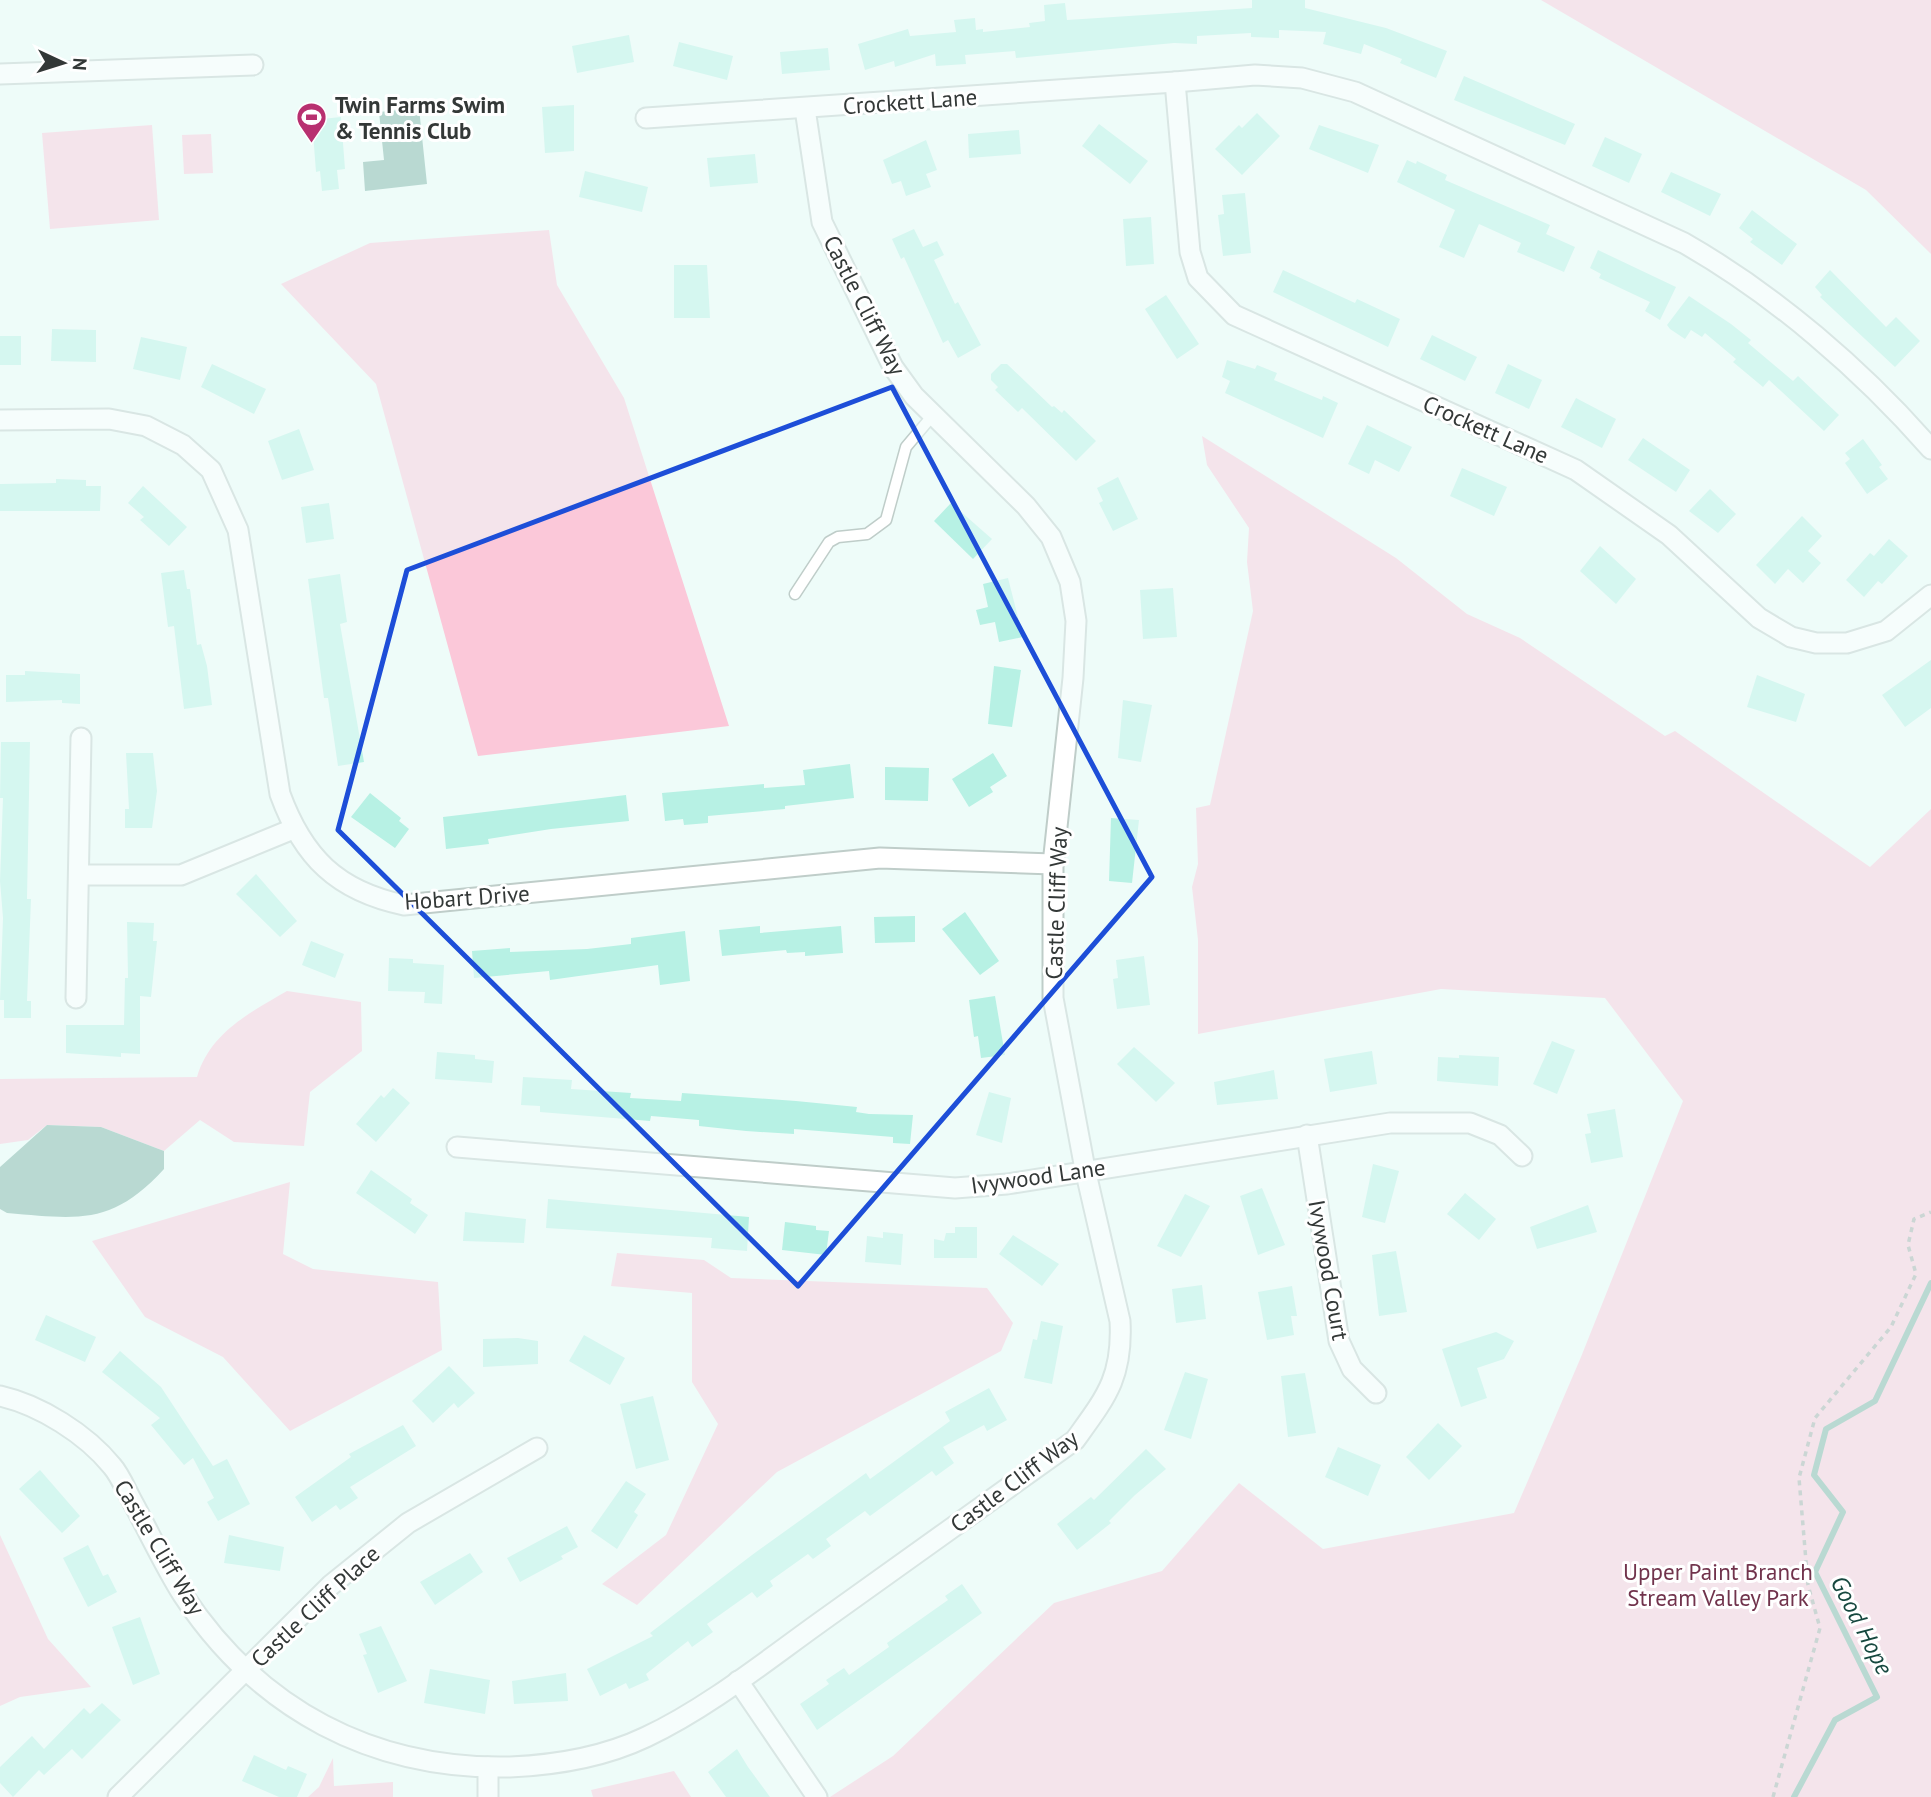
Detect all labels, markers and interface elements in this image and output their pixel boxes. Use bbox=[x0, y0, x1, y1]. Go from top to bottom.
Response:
north arrow bbox=[28, 28, 98, 98]
text: N bbox=[68, 57, 92, 71]
street label: Crockett Lane bbox=[842, 82, 978, 120]
place label: Twin Farms Swim & Tennis Club bbox=[335, 90, 505, 145]
sports icon: Twin Farms Swim & Tennis Club bbox=[295, 100, 329, 144]
street label: Castle Cliff Way bbox=[817, 230, 913, 380]
street label: Crockett Lane bbox=[1419, 388, 1553, 470]
street label: Castle Cliff Way bbox=[1039, 826, 1073, 980]
street label: Hobart Drive bbox=[403, 878, 531, 916]
street label: Ivywood Lane bbox=[969, 1152, 1107, 1200]
street label: Ivywood Court bbox=[1302, 1198, 1356, 1343]
street label: Castle Cliff Way bbox=[944, 1423, 1084, 1539]
street label: Castle Cliff Way bbox=[108, 1474, 212, 1620]
street label: Castle Cliff Place bbox=[245, 1539, 385, 1673]
park label: Upper Paint Branch Stream Valley Park bbox=[1623, 1557, 1813, 1612]
water label: Good Hope bbox=[1824, 1570, 1900, 1680]

